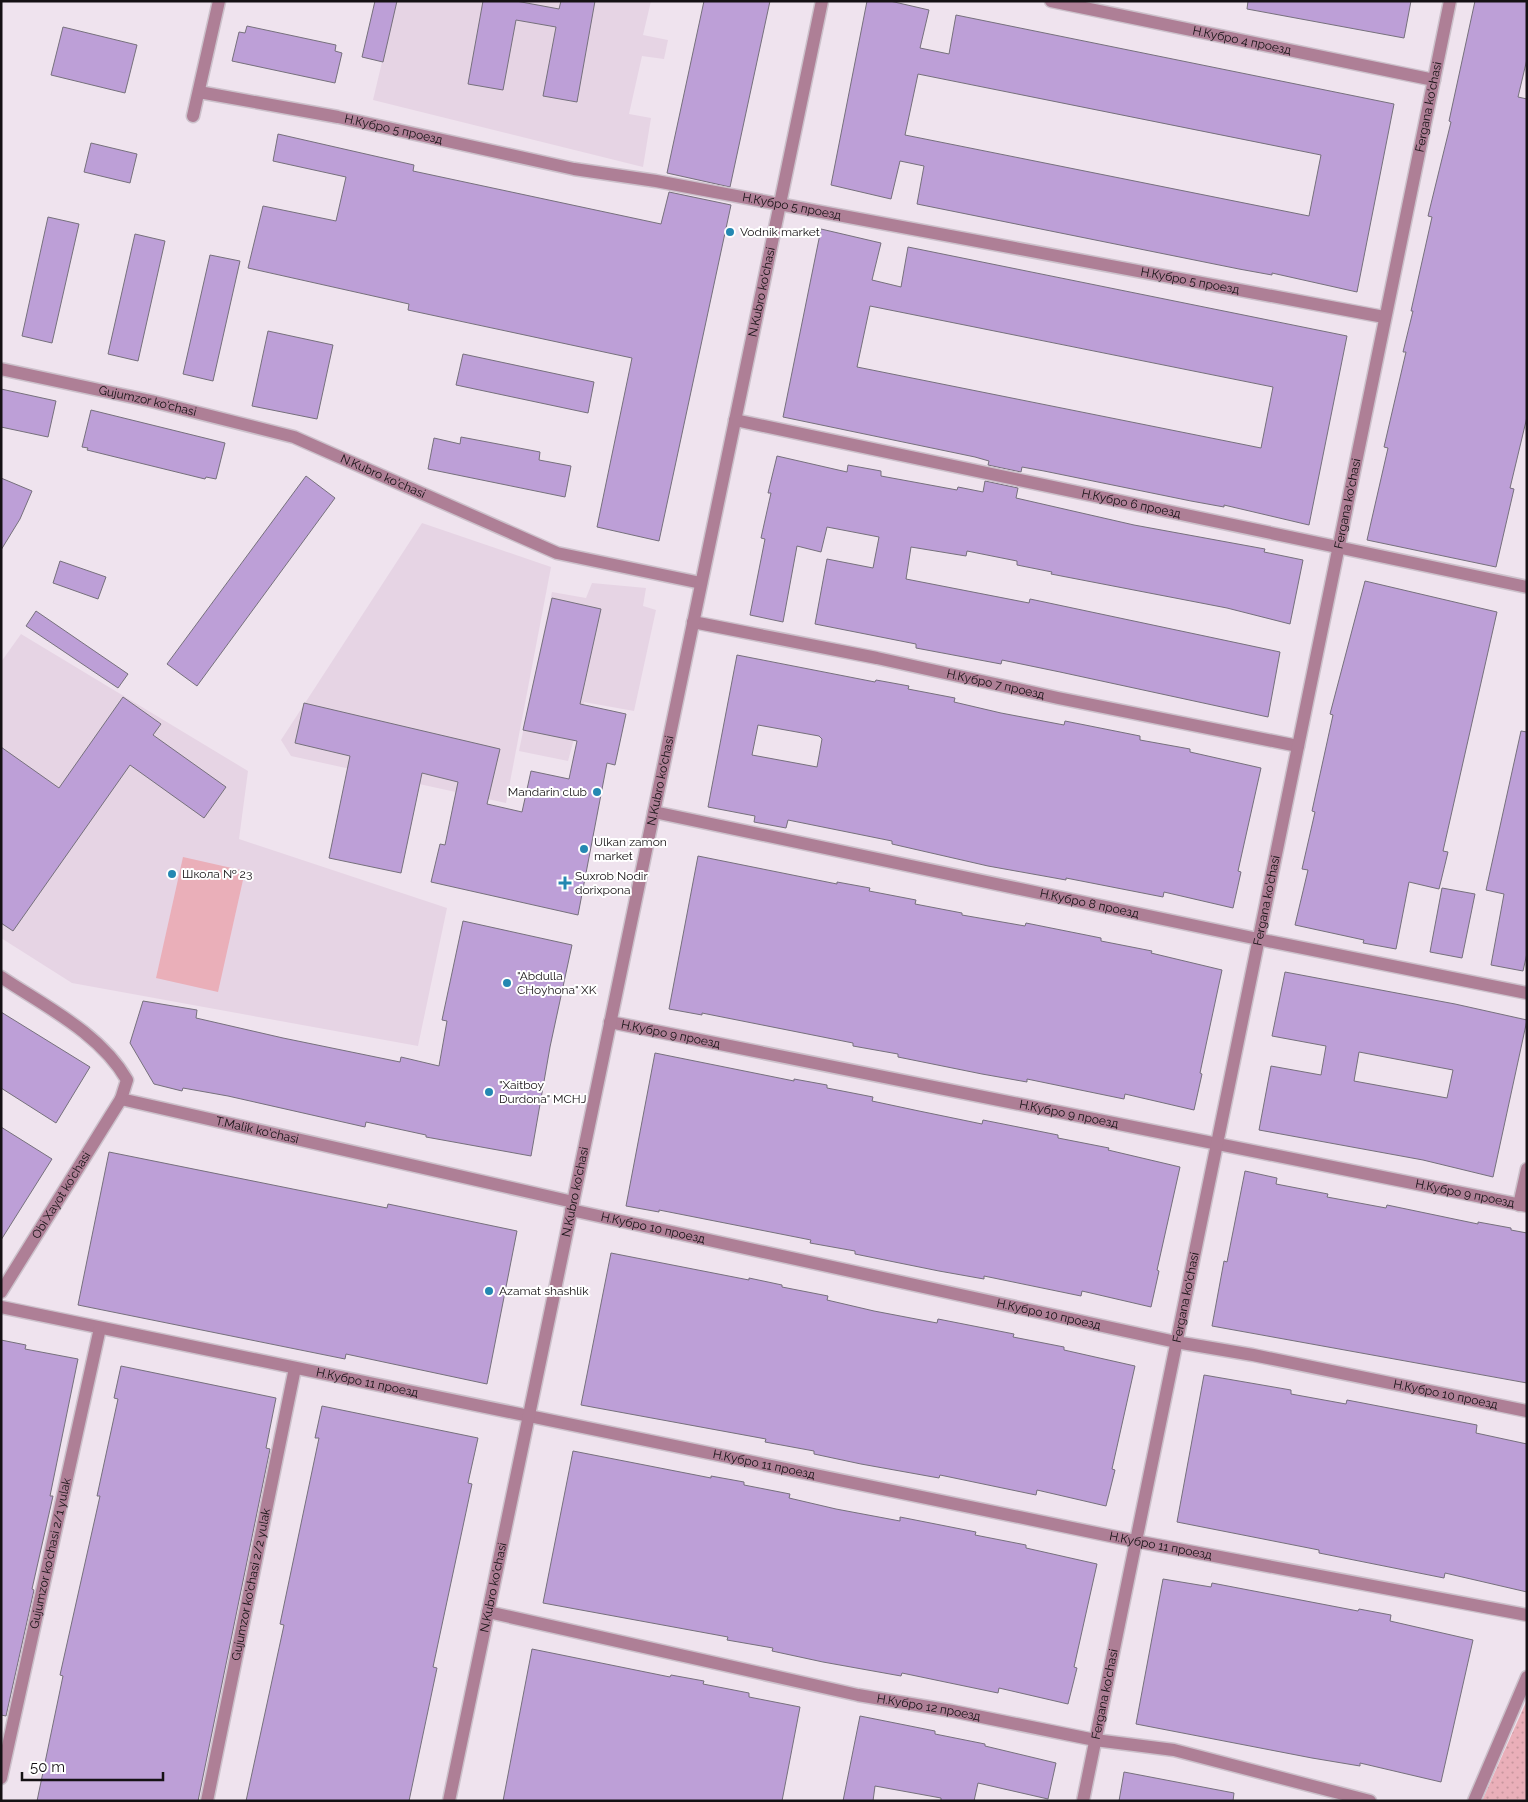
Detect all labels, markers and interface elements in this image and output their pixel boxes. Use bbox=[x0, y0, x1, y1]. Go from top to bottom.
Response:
street label: Н.Кубро 4 проезд bbox=[1191, 23, 1293, 57]
street label: Fergana ko'chasi bbox=[1412, 60, 1444, 153]
street label: Н.Кубро 5 проезд bbox=[343, 112, 444, 147]
street label: Н.Кубро 5 проезд bbox=[741, 190, 842, 222]
place label: Vodnik market bbox=[740, 225, 820, 239]
marker: Vodnik market bbox=[724, 226, 736, 238]
street label: N.Kubro ko'chasi bbox=[746, 246, 778, 338]
street label: Н.Кубро 5 проезд bbox=[1139, 265, 1241, 297]
street label: Gujumzor ko'chasi bbox=[97, 383, 198, 419]
street label: N.Kubro ko'chasi bbox=[338, 451, 428, 501]
street label: Fergana ko'chasi bbox=[1331, 457, 1364, 550]
street label: Н.Кубро 6 проезд bbox=[1080, 486, 1182, 521]
street label: Н.Кубро 7 проезд bbox=[945, 667, 1046, 702]
street label: N.Kubro ko'chasi bbox=[644, 735, 677, 827]
place label: Mandarin club bbox=[508, 785, 587, 799]
marker: Mandarin club bbox=[591, 786, 603, 798]
place label: Ulkan zamon market bbox=[594, 835, 667, 863]
marker: Ulkan zamon market bbox=[578, 843, 590, 855]
street label: Fergana ko'chasi bbox=[1251, 854, 1283, 947]
place label: Школа № 23 bbox=[182, 867, 252, 881]
marker: Школа № 23 bbox=[166, 868, 178, 880]
place label: Suxrob Nodir dorixpona bbox=[575, 869, 648, 897]
marker: Suxrob Nodir dorixpona bbox=[559, 877, 571, 889]
street label: Н.Кубро 8 проезд bbox=[1039, 886, 1140, 921]
place label: "Abdulla CHoyhona" XK bbox=[517, 969, 597, 997]
marker: "Abdulla CHoyhona" XK bbox=[501, 977, 513, 989]
street label: Н.Кубро 9 проезд bbox=[620, 1017, 722, 1051]
place label: "Xaitboy Durdona" MCHJ bbox=[499, 1078, 586, 1106]
marker: "Xaitboy Durdona" MCHJ bbox=[483, 1086, 495, 1098]
street label: Н.Кубро 9 проезд bbox=[1018, 1097, 1120, 1131]
street label: T.Malik ko'chasi bbox=[214, 1114, 300, 1146]
street label: N.Kubro ko'chasi bbox=[559, 1146, 591, 1238]
street label: Obi Xayot ko'chasi bbox=[29, 1149, 94, 1241]
street label: Н.Кубро 9 проезд bbox=[1414, 1177, 1516, 1210]
street label: Н.Кубро 10 проезд bbox=[600, 1210, 706, 1246]
street label: Fergana ko'chasi bbox=[1170, 1251, 1202, 1344]
place label: Azamat shashlik bbox=[499, 1284, 589, 1298]
marker: Azamat shashlik bbox=[483, 1285, 495, 1297]
street label: Н.Кубро 10 проезд bbox=[995, 1296, 1102, 1332]
street label: Н.Кубро 11 проезд bbox=[315, 1365, 420, 1400]
street label: Н.Кубро 10 проезд bbox=[1392, 1377, 1499, 1412]
street label: Н.Кубро 11 проезд bbox=[712, 1447, 816, 1482]
street label: Gujumzor ko'chasi 2/1 yulak bbox=[27, 1476, 74, 1630]
street label: Gujumzor ko'chasi 2/2 yulak bbox=[229, 1506, 273, 1662]
street label: Н.Кубро 11 проезд bbox=[1108, 1529, 1213, 1562]
street label: N.Kubro ko'chasi bbox=[477, 1541, 509, 1634]
street label: Fergana ko'chasi bbox=[1089, 1648, 1121, 1741]
street label: Н.Кубро 12 проезд bbox=[876, 1691, 982, 1724]
scale bar bbox=[22, 1750, 164, 1782]
text: 50 m bbox=[30, 1758, 65, 1776]

